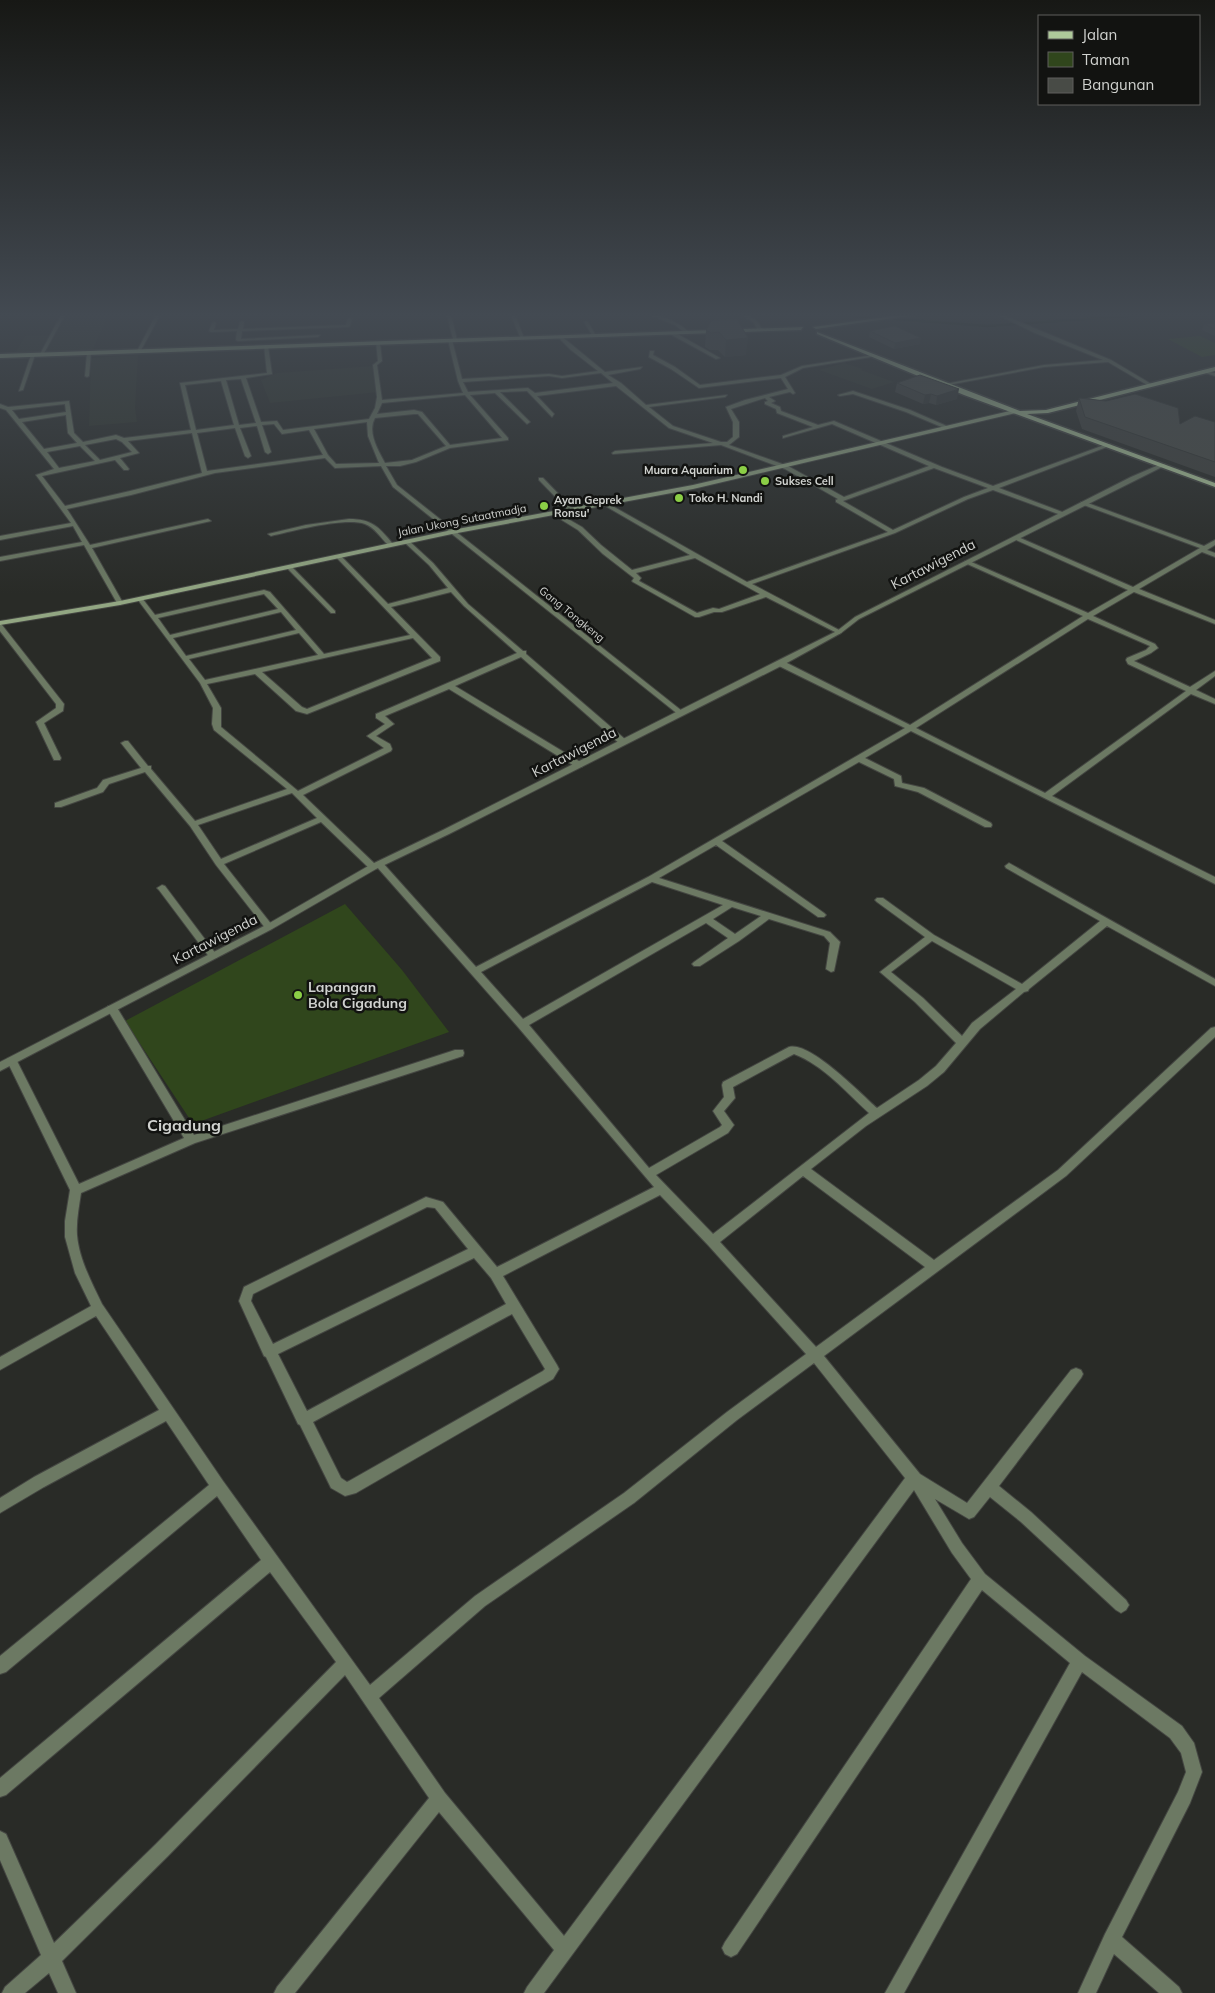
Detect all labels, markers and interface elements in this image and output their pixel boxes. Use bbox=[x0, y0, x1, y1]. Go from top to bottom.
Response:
legend bbox=[1038, 15, 1200, 105]
text: Jalan bbox=[1082, 25, 1117, 44]
text: Taman bbox=[1082, 50, 1130, 69]
text: Bangunan bbox=[1082, 75, 1154, 94]
place label: Muara Aquarium bbox=[644, 463, 733, 477]
marker: Muara Aquarium bbox=[737, 464, 749, 476]
place label: Sukses Cell bbox=[775, 474, 834, 488]
marker: Sukses Cell bbox=[759, 475, 771, 487]
place label: Toko H. Nandi bbox=[689, 491, 763, 505]
marker: Toko H. Nandi bbox=[673, 492, 685, 504]
place label: Ayan Geprek Ronsu' bbox=[554, 493, 623, 520]
marker: Ayan Geprek Ronsu' bbox=[538, 500, 550, 512]
street label: Jalan Ukong Sutaatmadja bbox=[397, 501, 527, 539]
street label: Kartawigenda bbox=[888, 535, 978, 593]
street label: Gang Tongkeng bbox=[536, 583, 608, 645]
street label: Kartawigenda bbox=[529, 723, 619, 781]
street label: Kartawigenda bbox=[170, 910, 260, 968]
place label: Lapangan Bola Cigadung bbox=[308, 978, 407, 1012]
marker: Lapangan Bola Cigadung bbox=[292, 989, 304, 1001]
district label: Cigadung bbox=[147, 1115, 221, 1135]

